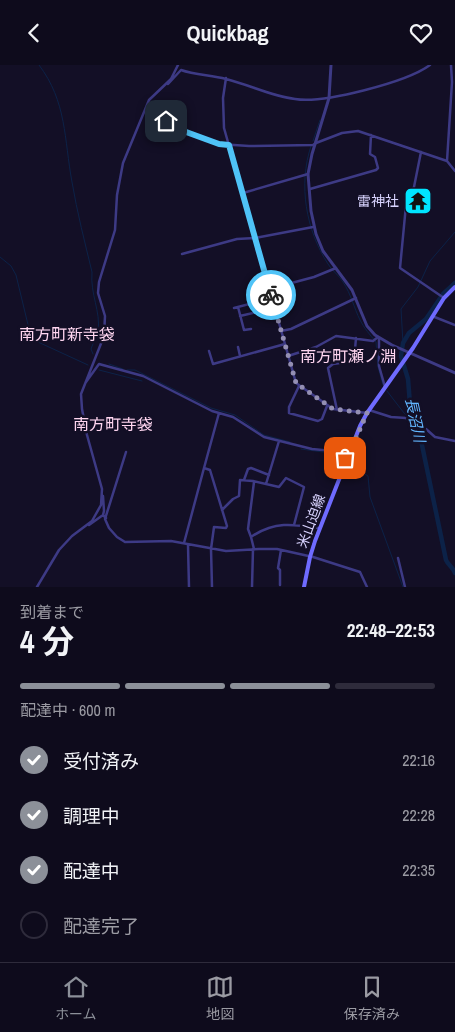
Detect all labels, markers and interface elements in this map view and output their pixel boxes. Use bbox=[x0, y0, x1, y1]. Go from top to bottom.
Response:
text: Quickbag bbox=[186, 18, 269, 48]
icon: back bbox=[20, 19, 48, 47]
icon: heart bbox=[407, 19, 435, 47]
pin bbox=[145, 100, 187, 142]
icon: home bbox=[152, 107, 180, 135]
temple icon: 雷神社 bbox=[403, 186, 433, 216]
place label: 雷神社 bbox=[357, 192, 399, 210]
courier bbox=[246, 270, 296, 320]
icon: bike bbox=[257, 281, 285, 309]
district label: 南方町新寺袋 bbox=[19, 323, 115, 345]
district label: 南方町瀬ノ淵 bbox=[300, 345, 396, 367]
water label: 長沼川 bbox=[401, 396, 431, 446]
district label: 南方町寺袋 bbox=[73, 413, 153, 435]
pin bbox=[324, 437, 366, 479]
icon: bag bbox=[331, 444, 359, 472]
street label: 米山迫線 bbox=[293, 492, 329, 550]
text: 到着まで bbox=[20, 601, 84, 623]
text: 22:48–22:53 bbox=[347, 617, 435, 643]
text: 4 分 bbox=[20, 620, 74, 663]
text: 配達中 · 600 m bbox=[20, 699, 115, 721]
icon: check bbox=[20, 746, 48, 774]
text: 受付済み bbox=[63, 748, 139, 774]
text: 22:16 bbox=[402, 749, 435, 771]
icon: check bbox=[20, 801, 48, 829]
text: 調理中 bbox=[63, 803, 120, 829]
text: 22:28 bbox=[402, 804, 435, 826]
icon: check bbox=[20, 856, 48, 884]
text: 配達中 bbox=[63, 858, 120, 884]
text: 22:35 bbox=[402, 859, 435, 881]
text: 配達完了 bbox=[63, 913, 139, 939]
tab: ホーム bbox=[55, 973, 96, 1023]
tab: 地図 bbox=[206, 973, 234, 1023]
tab: 保存済み bbox=[344, 973, 400, 1023]

